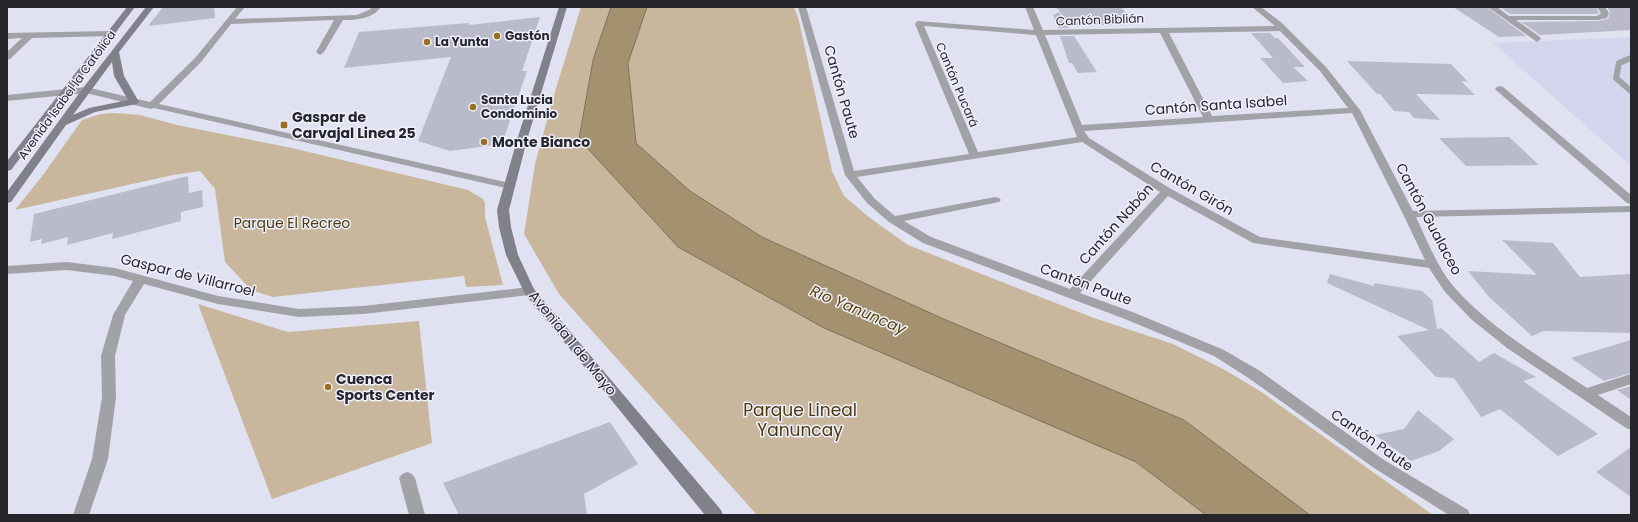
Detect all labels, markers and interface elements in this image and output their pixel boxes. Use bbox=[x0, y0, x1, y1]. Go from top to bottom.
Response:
street label: Cantón Biblián bbox=[1056, 9, 1144, 30]
street label: Avenida Isabel la Católica bbox=[14, 26, 119, 163]
place label: Gastón bbox=[505, 27, 550, 44]
marker: Gastón bbox=[492, 31, 502, 41]
place label: La Yunta bbox=[435, 33, 489, 50]
marker: La Yunta bbox=[422, 37, 432, 47]
street label: Cantón Pucará bbox=[932, 40, 983, 130]
street label: Cantón Paute bbox=[819, 43, 865, 141]
street label: Cantón Santa Isabel bbox=[1144, 90, 1288, 120]
place label: Santa Lucia Condominio bbox=[481, 91, 558, 122]
marker: Santa Lucia Condominio bbox=[468, 102, 478, 112]
place label: Gaspar de Carvajal Linea 25 bbox=[292, 107, 416, 143]
marker: Gaspar de Carvajal Linea 25 bbox=[279, 120, 289, 130]
place label: Monte Bianco bbox=[492, 132, 590, 152]
marker: Monte Bianco bbox=[479, 137, 489, 147]
street label: Cantón Girón bbox=[1147, 156, 1237, 220]
street label: Cantón Gualaceo bbox=[1391, 159, 1467, 279]
street label: Cantón Nabón bbox=[1074, 179, 1158, 269]
park label: Parque El Recreo bbox=[234, 213, 350, 233]
street label: Gaspar de Villarroel bbox=[119, 249, 257, 301]
street label: Cantón Paute bbox=[1037, 258, 1135, 310]
water label: Río Yanuncay bbox=[807, 280, 910, 339]
street label: Avenida 1 de Mayo bbox=[524, 286, 622, 400]
place label: Cuenca Sports Center bbox=[336, 369, 435, 405]
marker: Cuenca Sports Center bbox=[323, 382, 333, 392]
park label: Parque Lineal Yanuncay bbox=[743, 398, 857, 442]
street label: Cantón Paute bbox=[1327, 404, 1417, 476]

